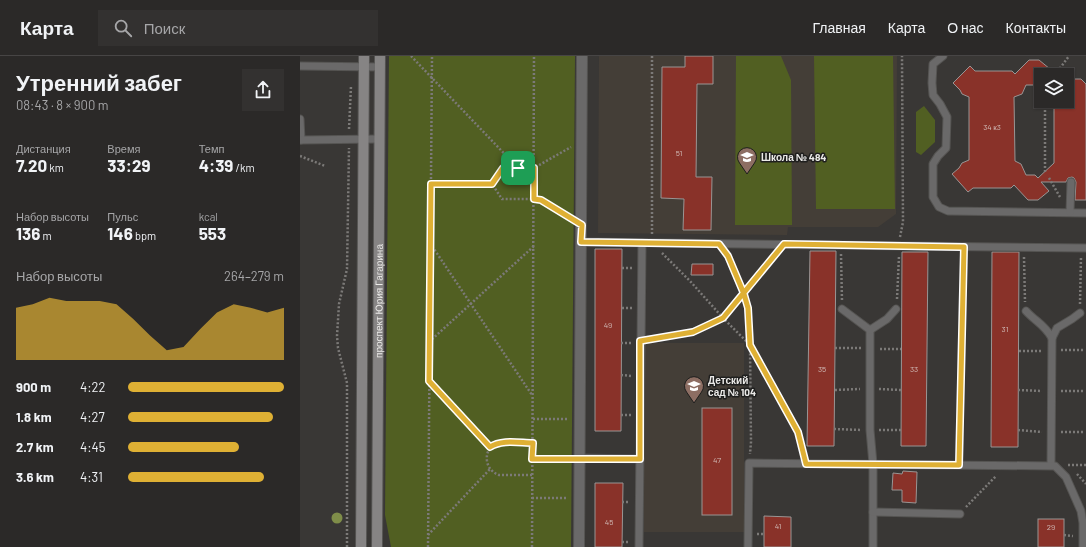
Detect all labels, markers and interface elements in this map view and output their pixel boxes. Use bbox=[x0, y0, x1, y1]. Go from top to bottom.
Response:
search box bbox=[98, 10, 378, 46]
text: Карта bbox=[20, 16, 74, 39]
icon: search bbox=[112, 17, 134, 39]
text: Поиск bbox=[144, 19, 185, 37]
text: Главная bbox=[813, 19, 866, 36]
text: Карта bbox=[888, 19, 925, 36]
text: О нас bbox=[947, 19, 984, 36]
text: Контакты bbox=[1006, 19, 1066, 36]
map controls bbox=[1034, 68, 1074, 108]
button: layers bbox=[1034, 68, 1074, 108]
text: Утренний забег bbox=[16, 69, 182, 95]
button: share bbox=[242, 69, 284, 111]
text: 08:43 · 8 × 900 m bbox=[16, 97, 109, 113]
house number: 34 к3 bbox=[983, 122, 1001, 132]
text: Дистанция bbox=[16, 142, 71, 155]
text: Время bbox=[107, 142, 140, 155]
text: Темп bbox=[199, 142, 224, 155]
school or university icon: Школа № 484 bbox=[736, 146, 758, 174]
house number: 51 bbox=[676, 148, 683, 158]
pin bbox=[501, 151, 535, 185]
place label: Школа № 484 bbox=[761, 151, 826, 163]
text: 7.20 bbox=[16, 155, 47, 175]
text: 33:29 bbox=[107, 155, 150, 175]
text: 4:39 bbox=[199, 155, 233, 175]
icon: arrive bbox=[507, 157, 529, 179]
text: km bbox=[47, 161, 64, 174]
text: /km bbox=[233, 161, 255, 174]
text: Набор высоты bbox=[16, 210, 89, 223]
text: Пульс bbox=[107, 210, 138, 223]
text: kcal bbox=[199, 210, 218, 223]
text: 136 bbox=[16, 223, 40, 243]
text: 146 bbox=[107, 223, 133, 243]
text: 553 bbox=[199, 223, 226, 243]
text: m bbox=[40, 229, 52, 242]
text: bpm bbox=[133, 229, 156, 242]
street label: проспект Юрия Гагарина bbox=[372, 244, 385, 358]
text: Набор высоты bbox=[16, 268, 102, 284]
text: 264–279 m bbox=[224, 268, 284, 284]
house number: 49 bbox=[604, 320, 612, 330]
house number: 31 bbox=[1002, 324, 1009, 334]
house number: 35 bbox=[818, 364, 826, 374]
house number: 33 bbox=[910, 364, 918, 374]
place label: Детский сад № 104 bbox=[708, 374, 756, 398]
school or university icon: Детский сад № 104 bbox=[683, 375, 705, 403]
text: 900 m bbox=[16, 379, 51, 395]
text: 4:22 bbox=[80, 379, 106, 395]
text: 1.8 km bbox=[16, 409, 52, 425]
text: 4:27 bbox=[80, 409, 105, 425]
text: 2.7 km bbox=[16, 439, 54, 455]
text: 4:45 bbox=[80, 439, 105, 455]
house number: 47 bbox=[713, 455, 721, 465]
text: 3.6 km bbox=[16, 469, 54, 485]
text: 4:31 bbox=[80, 469, 103, 485]
house number: 45 bbox=[605, 517, 613, 527]
house number: 41 bbox=[775, 521, 781, 531]
house number: 29 bbox=[1047, 522, 1055, 532]

